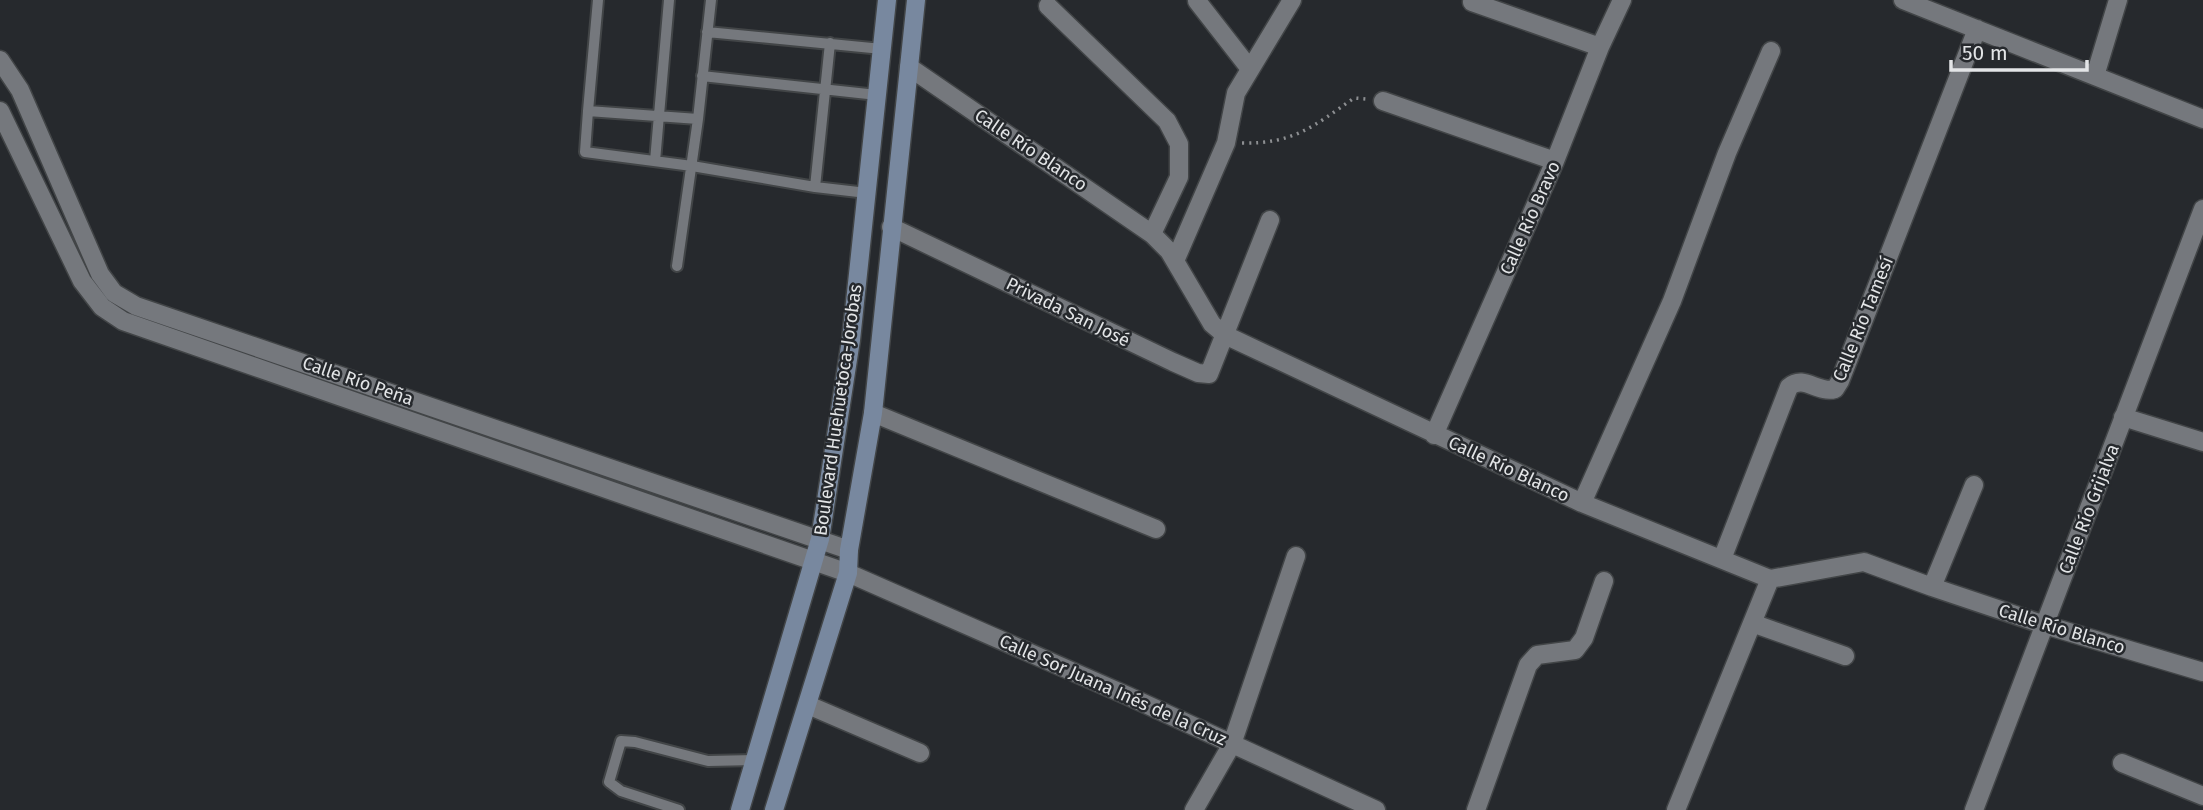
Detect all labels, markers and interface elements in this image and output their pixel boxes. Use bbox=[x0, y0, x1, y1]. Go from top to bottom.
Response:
scale bar bbox=[1951, 28, 2088, 72]
text: 50 m bbox=[1962, 40, 2008, 66]
street label: Calle Río Blanco bbox=[971, 104, 1091, 196]
street label: Calle Río Bravo bbox=[1495, 158, 1565, 278]
street label: Calle Río Tamesí bbox=[1828, 253, 1898, 385]
street label: Privada San José bbox=[1003, 273, 1133, 351]
street label: Boulevard Huehuetoca-Jorobas bbox=[809, 283, 867, 537]
street label: Calle Río Peña bbox=[300, 352, 416, 410]
street label: Calle Río Blanco bbox=[1445, 431, 1573, 507]
street label: Calle Río Grijalva bbox=[2054, 441, 2124, 577]
street label: Calle Río Blanco bbox=[1996, 599, 2128, 659]
street label: Calle Sor Juana Inés de la Cruz bbox=[996, 630, 1230, 750]

